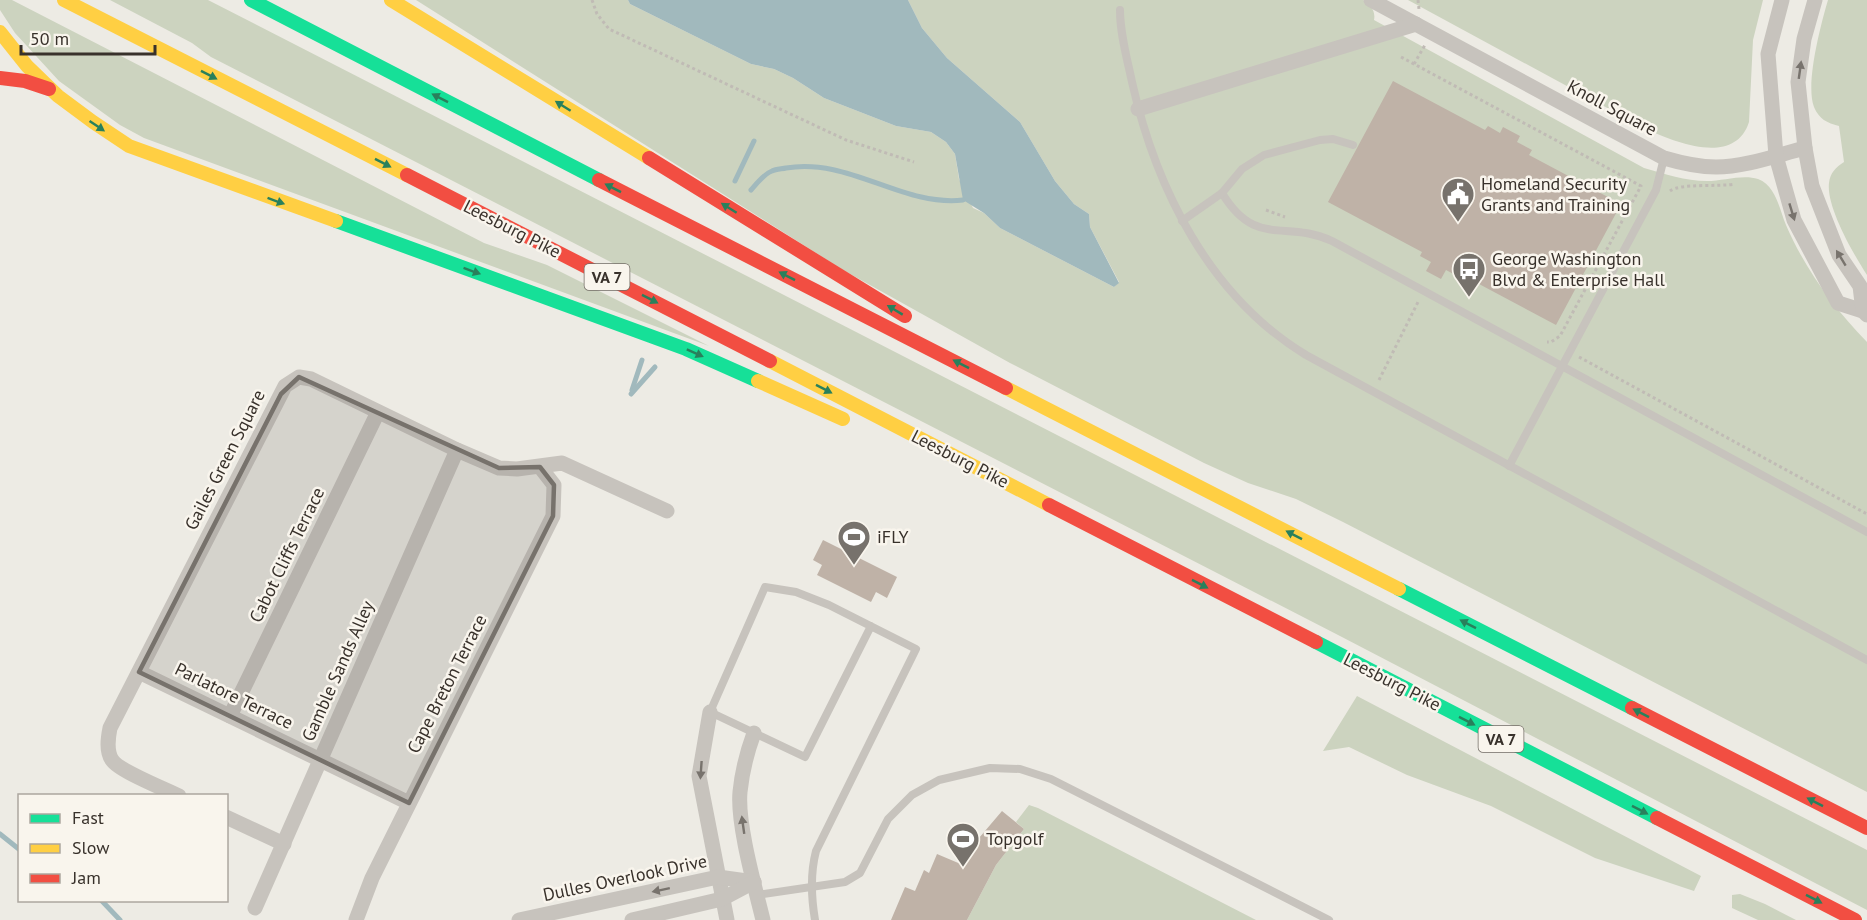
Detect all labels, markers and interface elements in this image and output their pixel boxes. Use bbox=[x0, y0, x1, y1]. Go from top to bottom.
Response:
scale bar bbox=[21, 18, 154, 56]
text: 50 m bbox=[30, 27, 69, 50]
one-way arrow bbox=[1795, 61, 1805, 80]
one-way arrow bbox=[201, 70, 218, 80]
street label: Knoll Square bbox=[1563, 74, 1661, 141]
one-way arrow bbox=[432, 93, 449, 102]
one-way arrow bbox=[555, 101, 571, 112]
one-way arrow bbox=[88, 120, 104, 132]
one-way arrow bbox=[374, 158, 392, 168]
place label: Homeland Security Grants and Training bbox=[1481, 172, 1630, 216]
public building icon: Homeland Security Grants and Training bbox=[1440, 176, 1476, 223]
one-way arrow bbox=[605, 183, 622, 192]
street label: Leesburg Pike bbox=[460, 194, 565, 263]
one-way arrow bbox=[267, 196, 285, 206]
one-way arrow bbox=[720, 203, 737, 214]
one-way arrow bbox=[1788, 203, 1797, 221]
place label: George Washington Blvd & Enterprise Hall bbox=[1492, 247, 1666, 291]
one-way arrow bbox=[1836, 250, 1847, 266]
bus stop icon: George Washington Blvd & Enterprise Hall bbox=[1451, 251, 1487, 298]
road number: VA 7 bbox=[584, 264, 630, 290]
one-way arrow bbox=[463, 267, 481, 277]
one-way arrow bbox=[779, 271, 796, 280]
one-way arrow bbox=[642, 295, 659, 304]
one-way arrow bbox=[887, 305, 903, 316]
one-way arrow bbox=[686, 348, 704, 358]
one-way arrow bbox=[952, 359, 969, 369]
one-way arrow bbox=[815, 384, 832, 394]
street label: Gailes Green Square bbox=[179, 386, 270, 534]
street label: Leesburg Pike bbox=[908, 424, 1013, 493]
street label: Cabot Cliffs Terrace bbox=[244, 483, 329, 626]
sports icon: iFLY bbox=[836, 519, 872, 566]
place label: iFLY bbox=[877, 525, 909, 548]
one-way arrow bbox=[1286, 530, 1303, 539]
one-way arrow bbox=[1192, 579, 1209, 589]
street label: Gamble Sands Alley bbox=[296, 596, 379, 745]
street label: Cape Breton Terrace bbox=[402, 610, 491, 757]
one-way arrow bbox=[1459, 619, 1477, 629]
street label: Leesburg Pike bbox=[1340, 647, 1445, 716]
street label: Parlatore Terrace bbox=[171, 657, 297, 734]
one-way arrow bbox=[1633, 708, 1650, 717]
one-way arrow bbox=[1459, 716, 1476, 726]
road number: VA 7 bbox=[1478, 726, 1524, 752]
one-way arrow bbox=[696, 761, 705, 780]
legend bbox=[18, 794, 228, 902]
one-way arrow bbox=[1806, 797, 1824, 807]
one-way arrow bbox=[1632, 805, 1649, 815]
text: Fast bbox=[72, 806, 104, 829]
one-way arrow bbox=[738, 815, 748, 834]
sports icon: Topgolf bbox=[945, 821, 981, 868]
place label: Topgolf bbox=[986, 827, 1045, 850]
text: Slow bbox=[72, 836, 110, 859]
street label: Dulles Overlook Drive bbox=[541, 849, 709, 906]
text: Jam bbox=[71, 866, 101, 889]
one-way arrow bbox=[651, 886, 670, 895]
one-way arrow bbox=[1806, 894, 1823, 904]

